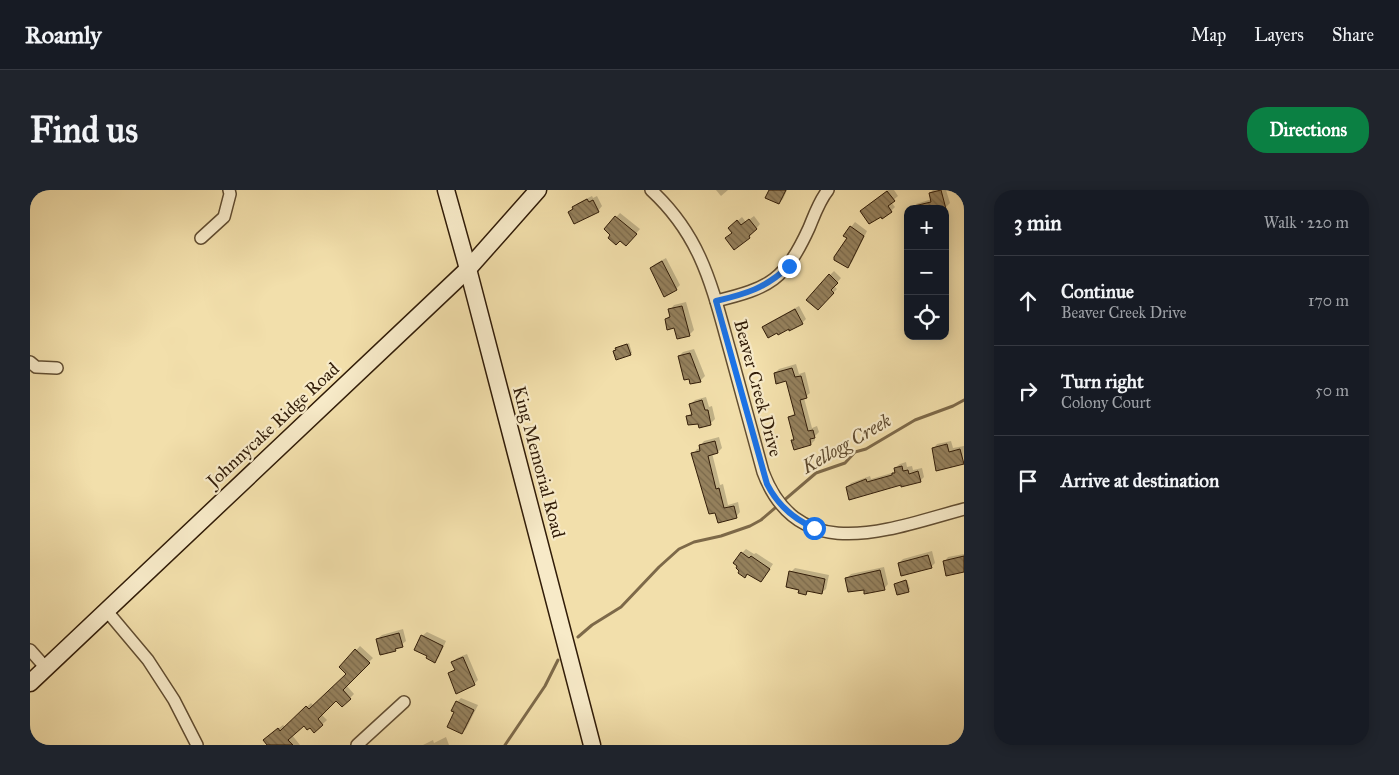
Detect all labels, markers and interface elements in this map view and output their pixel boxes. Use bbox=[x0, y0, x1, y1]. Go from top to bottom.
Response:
text: Roamly bbox=[25, 20, 102, 50]
text: Map bbox=[1191, 24, 1226, 46]
text: Layers bbox=[1254, 24, 1304, 46]
text: Share bbox=[1332, 24, 1374, 46]
button: Directions bbox=[1247, 107, 1369, 153]
text: Find us bbox=[30, 109, 138, 152]
map controls bbox=[904, 205, 949, 340]
button: + bbox=[904, 205, 949, 250]
text: 3 min bbox=[1014, 210, 1062, 236]
text: Walk · 220 m bbox=[1264, 213, 1349, 232]
button: − bbox=[904, 250, 949, 295]
route end bbox=[778, 255, 801, 278]
text: Continue bbox=[1061, 280, 1134, 303]
icon: ahead bbox=[1014, 287, 1042, 315]
text: 170 m bbox=[1308, 291, 1349, 310]
button: locate bbox=[904, 295, 949, 340]
text: Beaver Creek Drive bbox=[1061, 303, 1186, 322]
street label: Beaver Creek Drive bbox=[729, 317, 787, 459]
street label: Johnnycake Ridge Road bbox=[201, 358, 344, 494]
text: Turn right bbox=[1061, 370, 1144, 393]
icon: right bbox=[1014, 377, 1042, 405]
text: 50 m bbox=[1315, 381, 1349, 400]
street label: King Memorial Road bbox=[507, 384, 570, 541]
text: Colony Court bbox=[1061, 393, 1151, 412]
water label: Kellogg Creek bbox=[797, 408, 896, 479]
icon: arrive bbox=[1014, 467, 1042, 495]
text: Arrive at destination bbox=[1061, 469, 1219, 492]
route start bbox=[803, 517, 826, 540]

